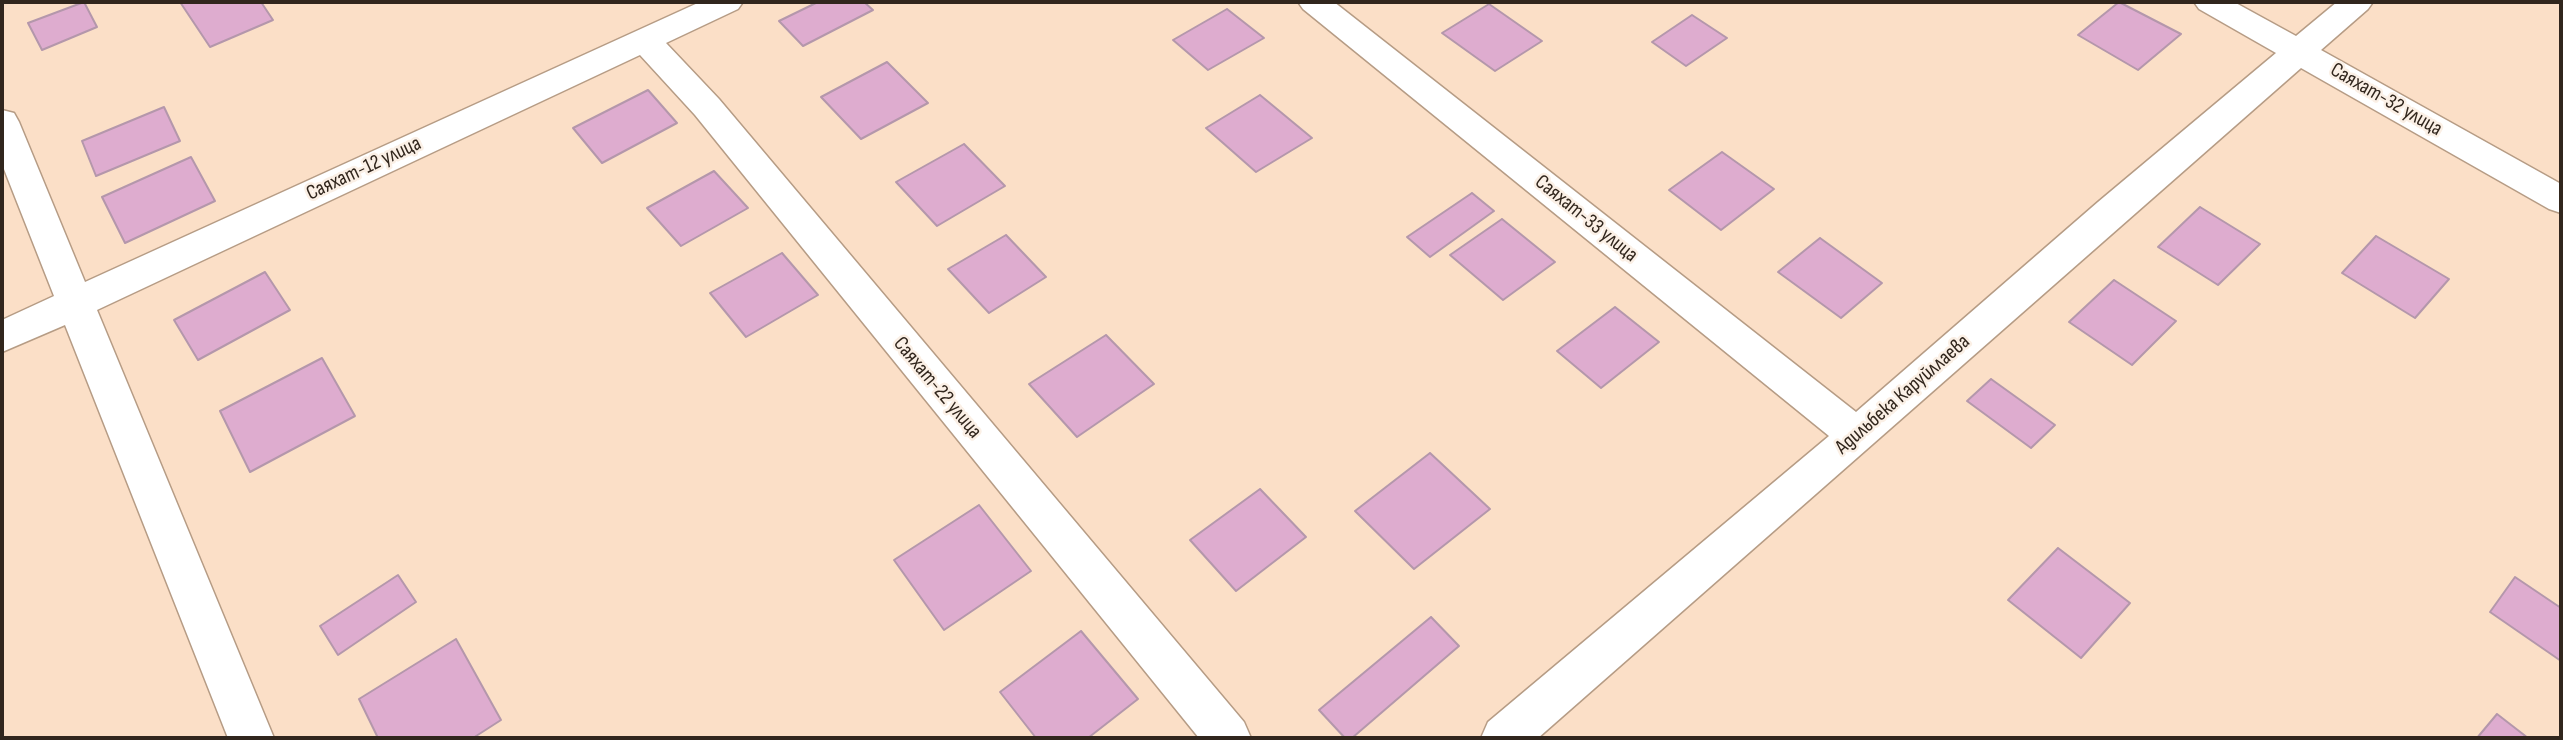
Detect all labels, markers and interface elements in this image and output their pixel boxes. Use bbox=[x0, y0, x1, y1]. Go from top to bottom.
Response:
street label: Саяхат-32 улица bbox=[2326, 58, 2446, 142]
street label: Саяхат-12 улица bbox=[303, 131, 425, 207]
street label: Саяхат-33 улица bbox=[1529, 170, 1643, 268]
street label: Адильбека Каруйллаева bbox=[1831, 330, 1975, 460]
street label: Саяхат-22 улица bbox=[887, 332, 987, 444]

